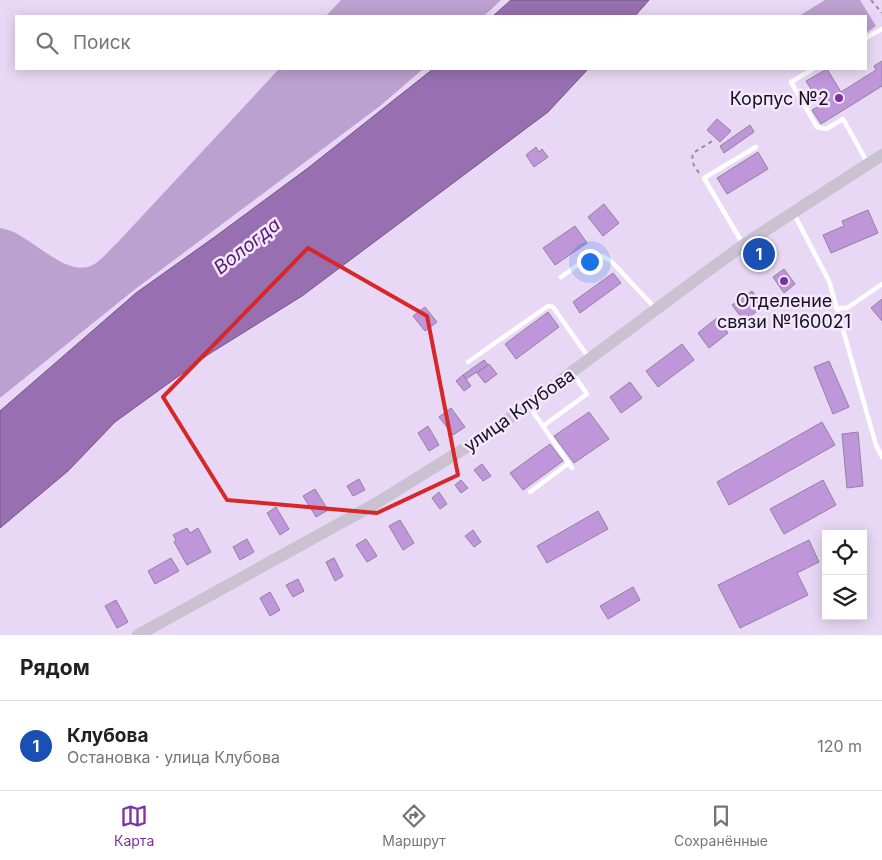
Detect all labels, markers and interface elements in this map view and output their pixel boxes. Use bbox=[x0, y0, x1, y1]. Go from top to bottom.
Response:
search box bbox=[15, 15, 867, 70]
icon: search bbox=[33, 29, 61, 57]
text: Поиск bbox=[73, 31, 131, 54]
place label: Корпус №2 bbox=[730, 88, 829, 109]
marker: Корпус №2 bbox=[833, 92, 845, 104]
water label: Вологда bbox=[209, 213, 285, 279]
pin: 1 bbox=[743, 235, 775, 273]
your location bbox=[577, 249, 603, 275]
marker: Отделение связи №160021 bbox=[778, 275, 790, 287]
place label: Отделение связи №160021 bbox=[717, 290, 851, 332]
street label: улица Клубова bbox=[460, 364, 578, 456]
map controls bbox=[822, 530, 867, 620]
button: locate bbox=[822, 530, 867, 575]
button: layers bbox=[822, 575, 867, 620]
text: Рядом bbox=[20, 655, 90, 680]
text: Клубова bbox=[67, 724, 149, 747]
text: 1 bbox=[33, 736, 39, 756]
text: 120 m bbox=[817, 736, 862, 756]
text: Остановка · улица Клубова bbox=[67, 747, 280, 767]
tab: Карта bbox=[114, 802, 154, 849]
tab: Маршрут bbox=[382, 802, 446, 849]
tab: Сохранённые bbox=[674, 802, 768, 849]

